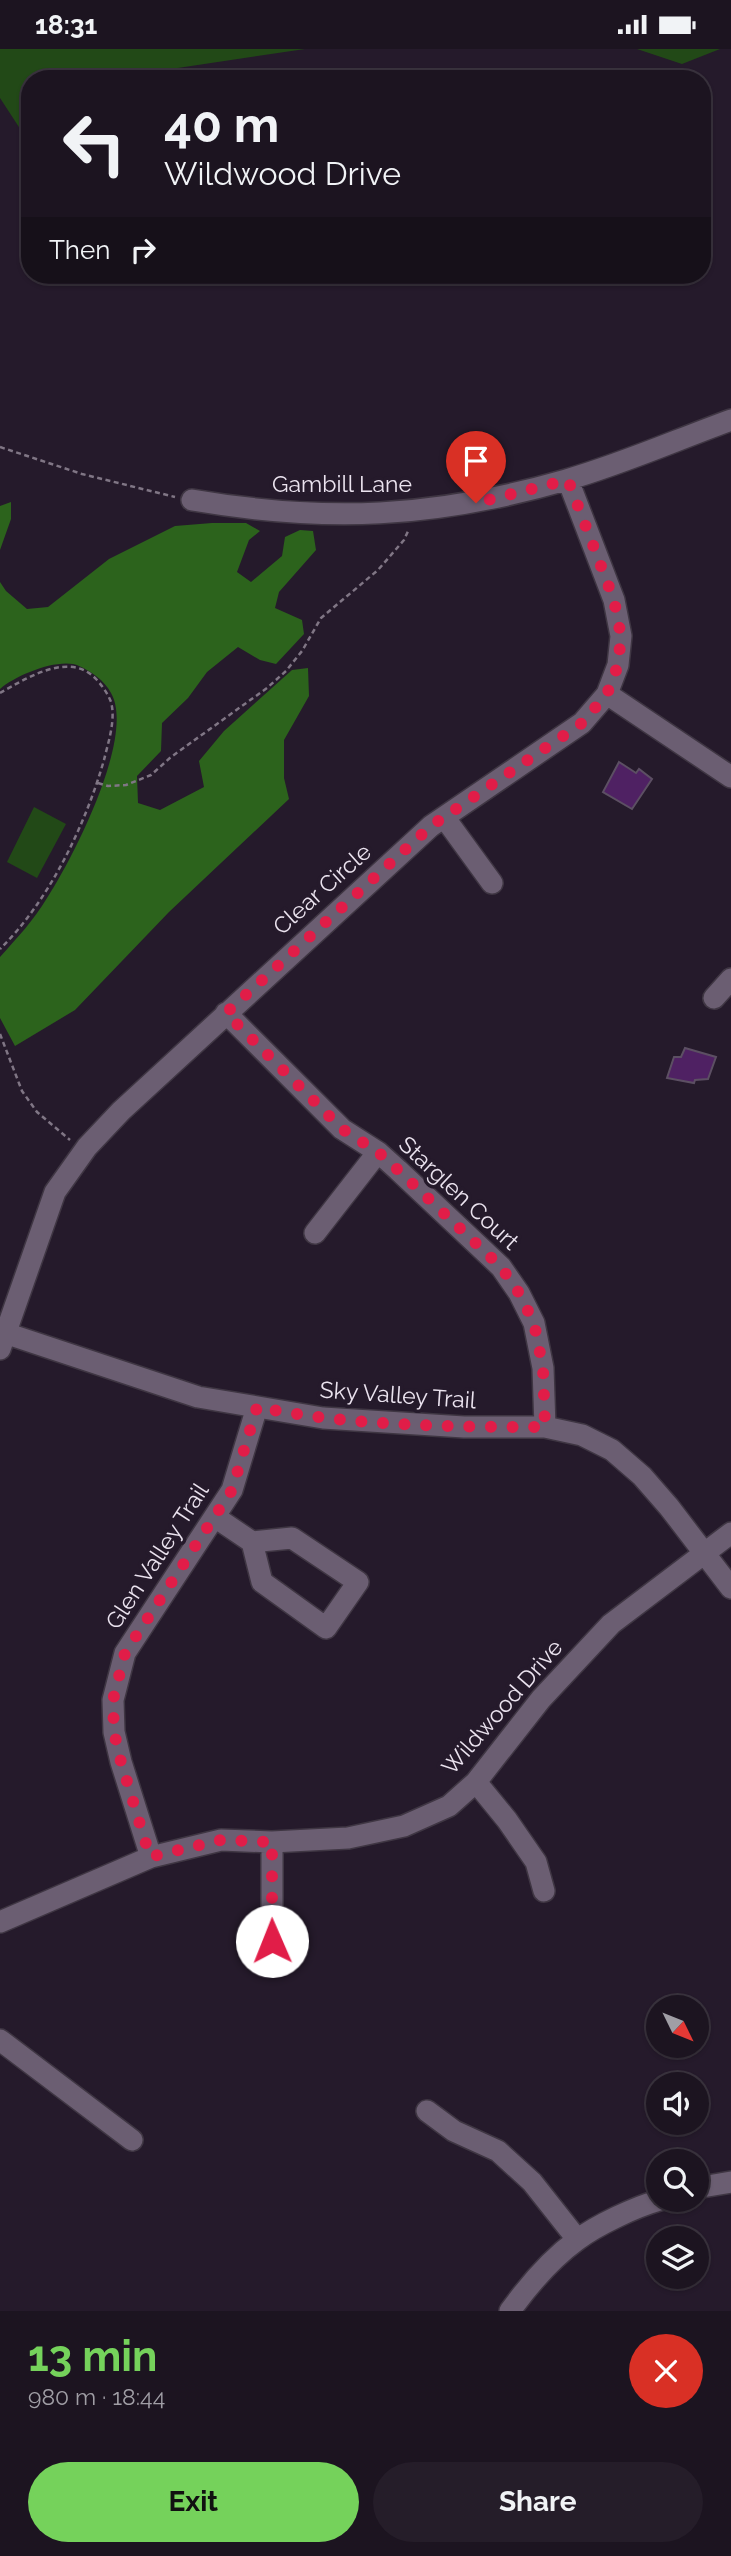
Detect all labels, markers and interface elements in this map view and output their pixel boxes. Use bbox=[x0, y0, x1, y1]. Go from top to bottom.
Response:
text: 18:31 bbox=[35, 10, 97, 40]
text: 40 m bbox=[164, 96, 279, 153]
icon: left bbox=[49, 98, 140, 189]
text: Wildwood Drive bbox=[164, 155, 401, 192]
icon: right bbox=[124, 231, 162, 269]
text: Then bbox=[49, 235, 110, 265]
pin bbox=[446, 431, 506, 503]
icon: arrive bbox=[457, 442, 495, 480]
street label: Gambill Lane bbox=[272, 470, 412, 497]
street label: Clear Circle bbox=[267, 838, 376, 940]
street label: Starglen Court bbox=[394, 1130, 525, 1255]
street label: Sky Valley Trail bbox=[319, 1376, 478, 1413]
street label: Glen Valley Trail bbox=[99, 1477, 214, 1634]
street label: Wildwood Drive bbox=[436, 1634, 568, 1780]
position arrow bbox=[235, 1904, 309, 1978]
north arrow bbox=[646, 1995, 709, 2058]
map controls bbox=[646, 1995, 709, 2289]
button: sound bbox=[646, 2072, 709, 2135]
button: search bbox=[646, 2149, 709, 2212]
button: layers bbox=[646, 2226, 709, 2289]
text: 13 min bbox=[28, 2332, 157, 2381]
button: close bbox=[629, 2334, 703, 2408]
text: 980 m · 18:44 bbox=[28, 2383, 165, 2410]
button: Exit bbox=[28, 2462, 359, 2542]
button: Share bbox=[373, 2462, 703, 2542]

